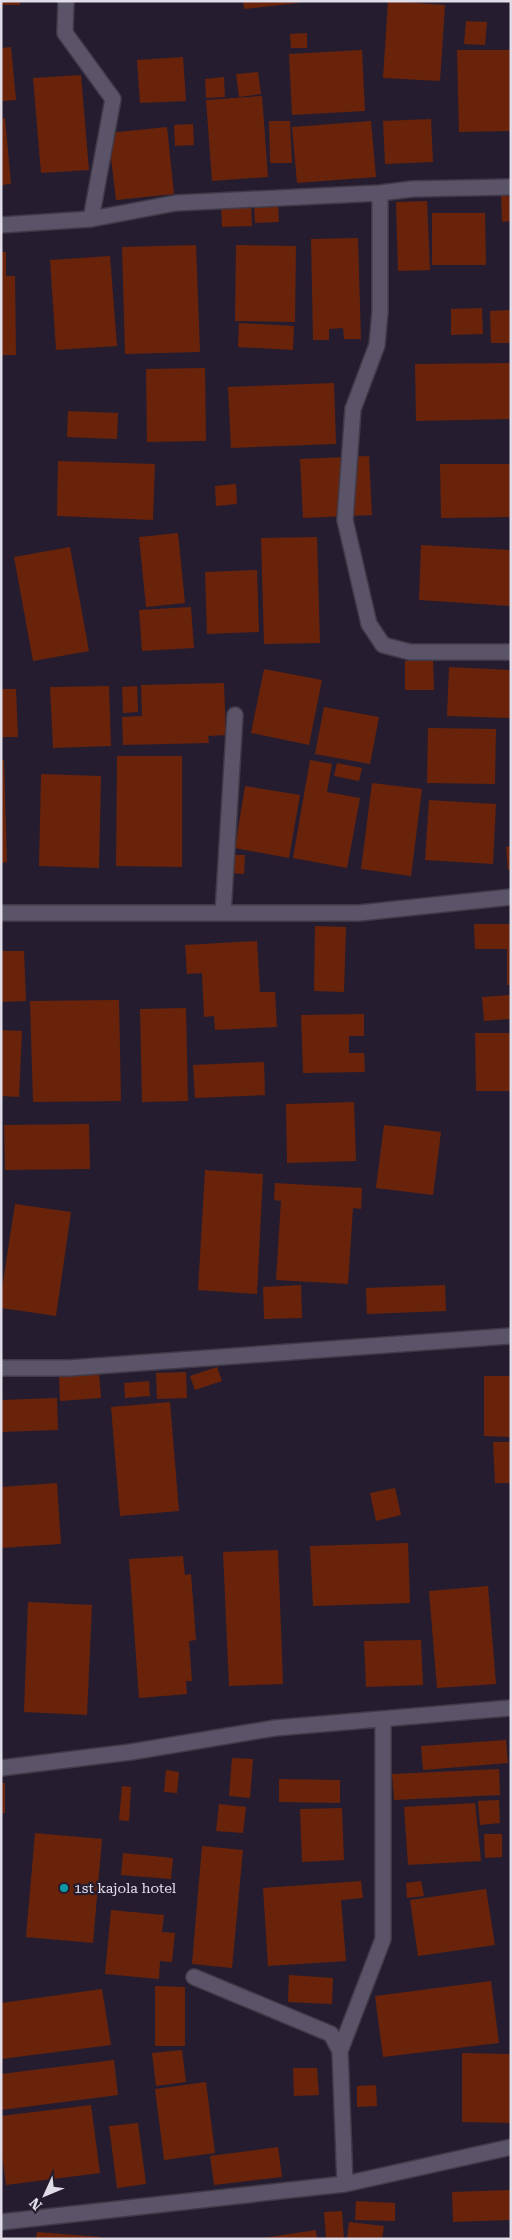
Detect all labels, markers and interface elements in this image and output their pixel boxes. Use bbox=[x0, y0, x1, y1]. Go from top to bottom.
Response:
place label: 1st kajola hotel bbox=[74, 1880, 177, 1896]
marker: 1st kajola hotel bbox=[58, 1882, 70, 1894]
north arrow bbox=[20, 2170, 70, 2220]
text: N bbox=[26, 2194, 45, 2213]

